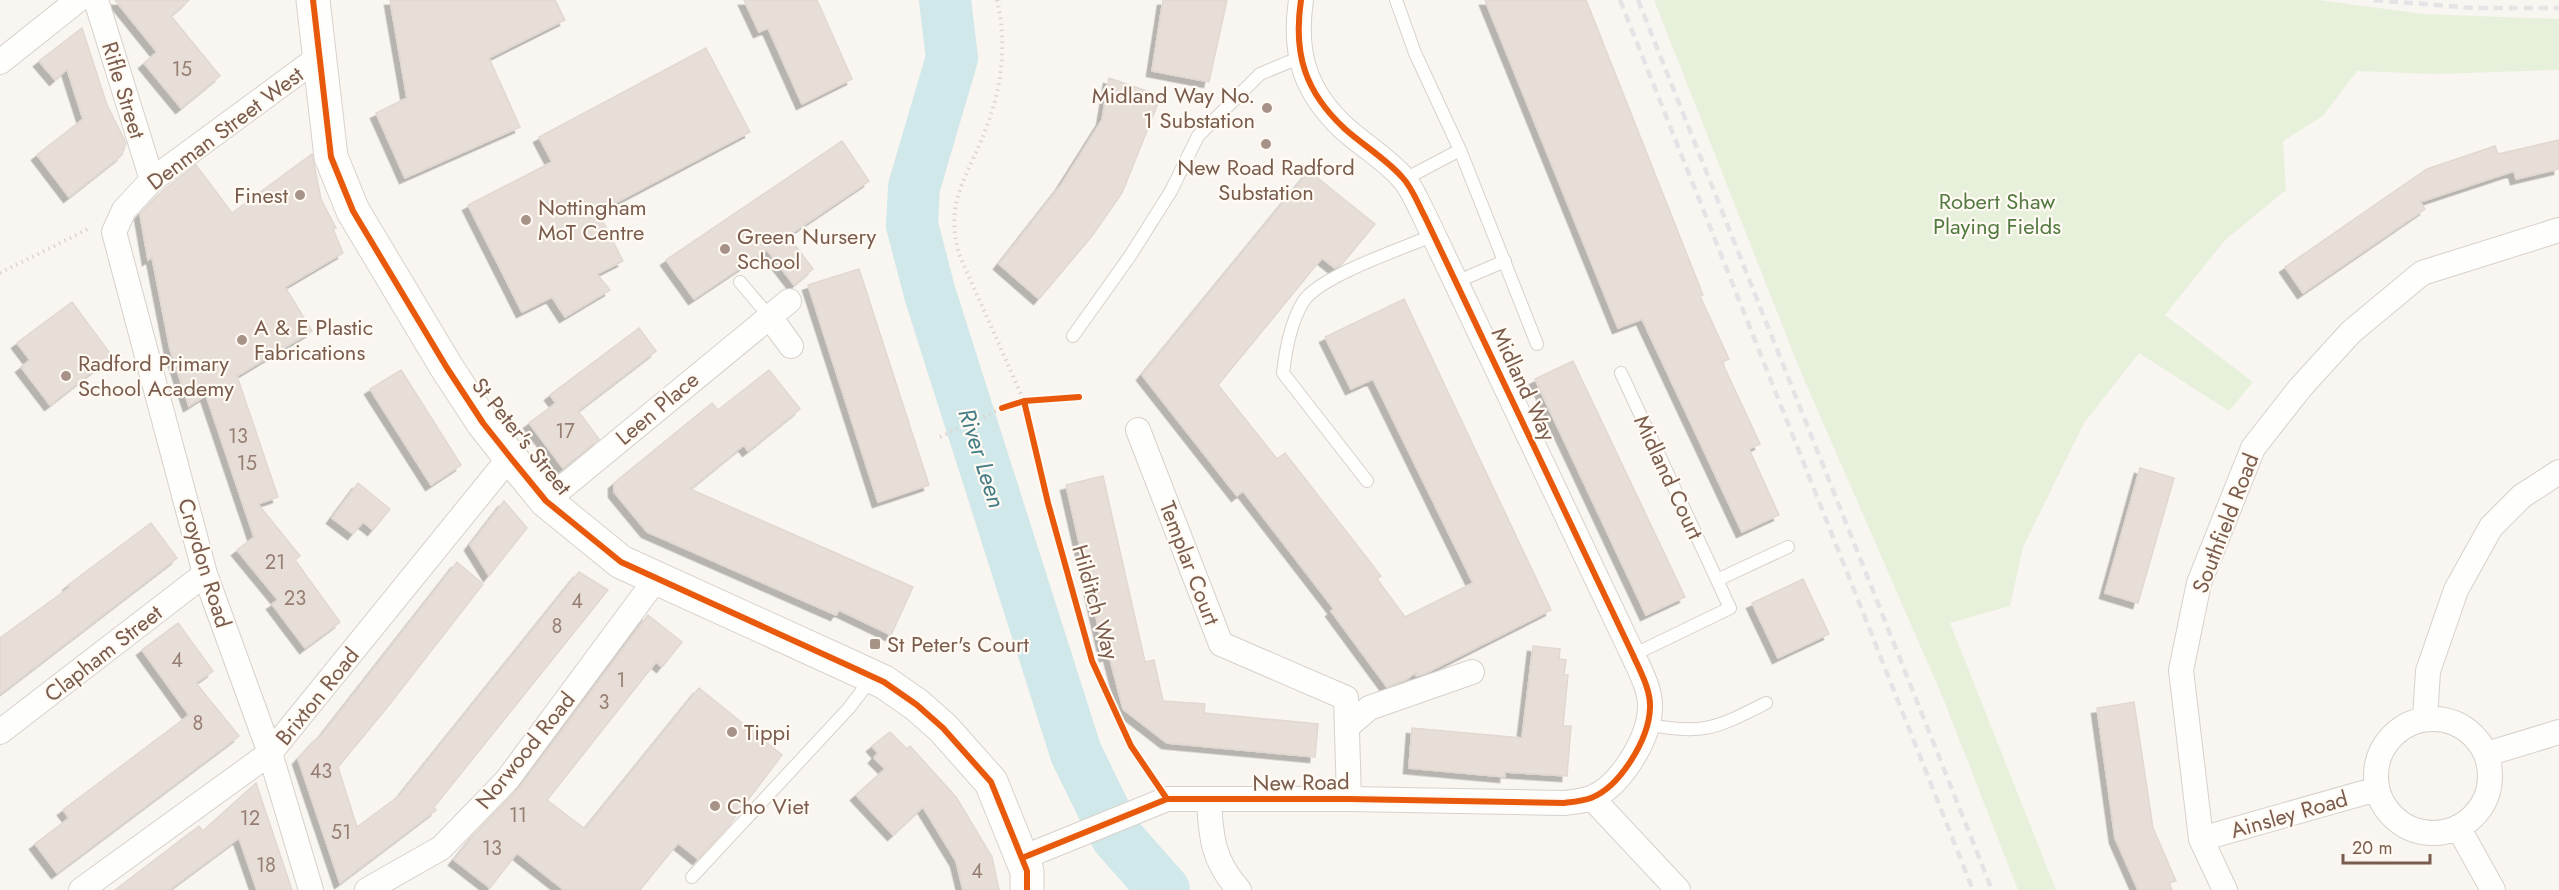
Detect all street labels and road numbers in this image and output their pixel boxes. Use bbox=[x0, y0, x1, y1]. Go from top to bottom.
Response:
street label: Rifle Street bbox=[94, 38, 154, 143]
street label: Denman Street West bbox=[140, 58, 310, 197]
street label: Midland Way bbox=[1484, 322, 1564, 446]
street label: Leen Place bbox=[608, 364, 706, 452]
street label: St Peter's Street bbox=[465, 370, 580, 502]
street label: Midland Court bbox=[1626, 410, 1712, 545]
street label: Southfield Road bbox=[2184, 448, 2266, 598]
street label: Croydon Road bbox=[170, 494, 240, 632]
street label: Templar Court bbox=[1152, 496, 1229, 630]
street label: Hilditch Way bbox=[1064, 541, 1128, 664]
street label: Clapham Street bbox=[37, 596, 169, 709]
street label: Brixton Road bbox=[268, 640, 366, 752]
street label: Norwood Road bbox=[468, 685, 582, 815]
street label: New Road bbox=[1252, 765, 1350, 799]
street label: Ainsley Road bbox=[2227, 782, 2351, 846]

